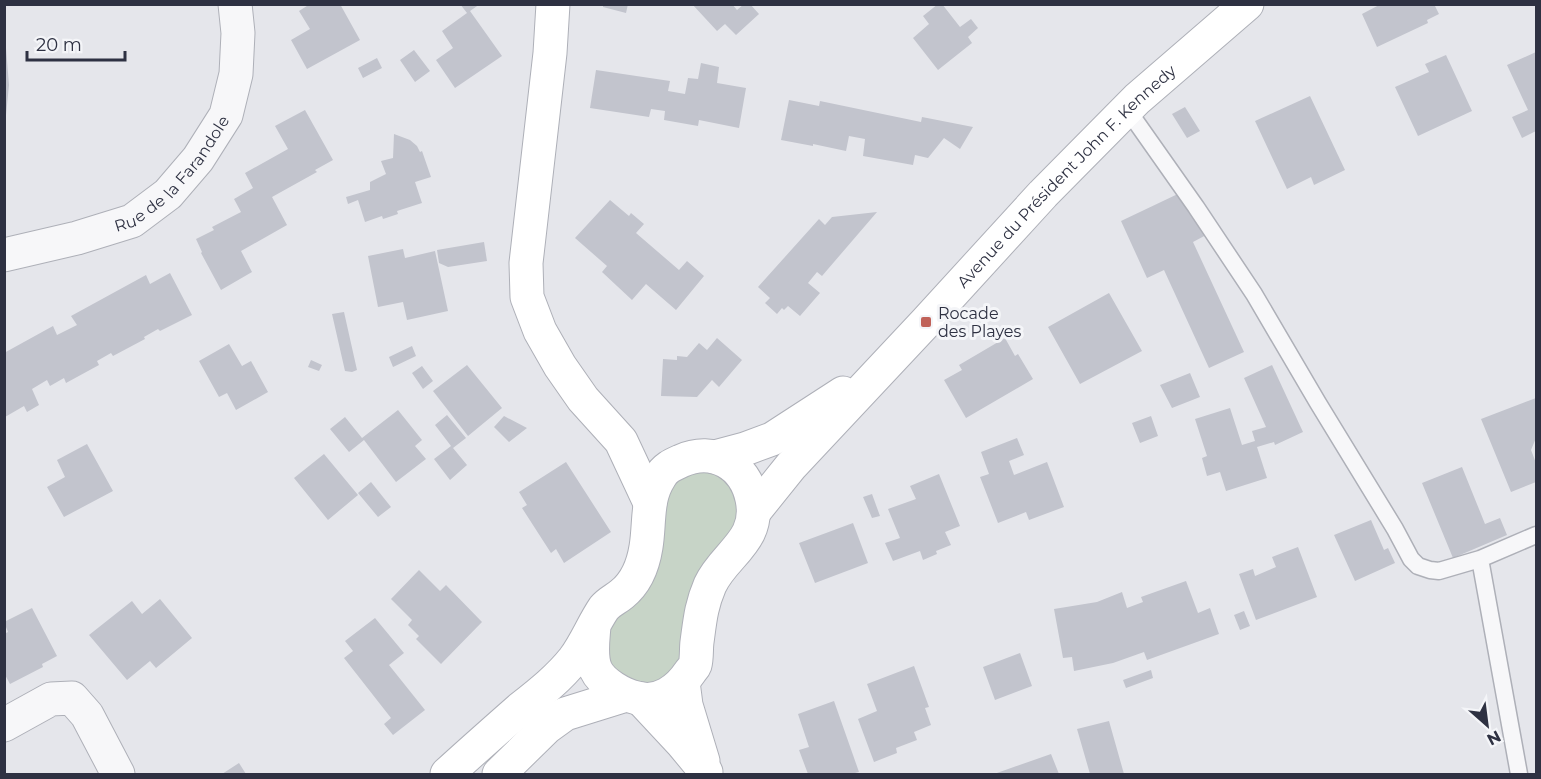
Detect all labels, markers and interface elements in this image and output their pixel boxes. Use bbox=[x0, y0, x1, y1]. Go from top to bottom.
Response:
scale bar bbox=[27, 24, 124, 62]
text: 20 m bbox=[36, 34, 82, 56]
street label: Avenue du Président John F. Kennedy bbox=[953, 60, 1180, 291]
street label: Rue de la Farandole bbox=[112, 112, 233, 235]
place label: Rocade des Playes bbox=[938, 304, 1022, 341]
marker: Rocade des Playes bbox=[919, 315, 933, 329]
north arrow bbox=[1457, 695, 1517, 755]
text: N bbox=[1484, 726, 1504, 749]

